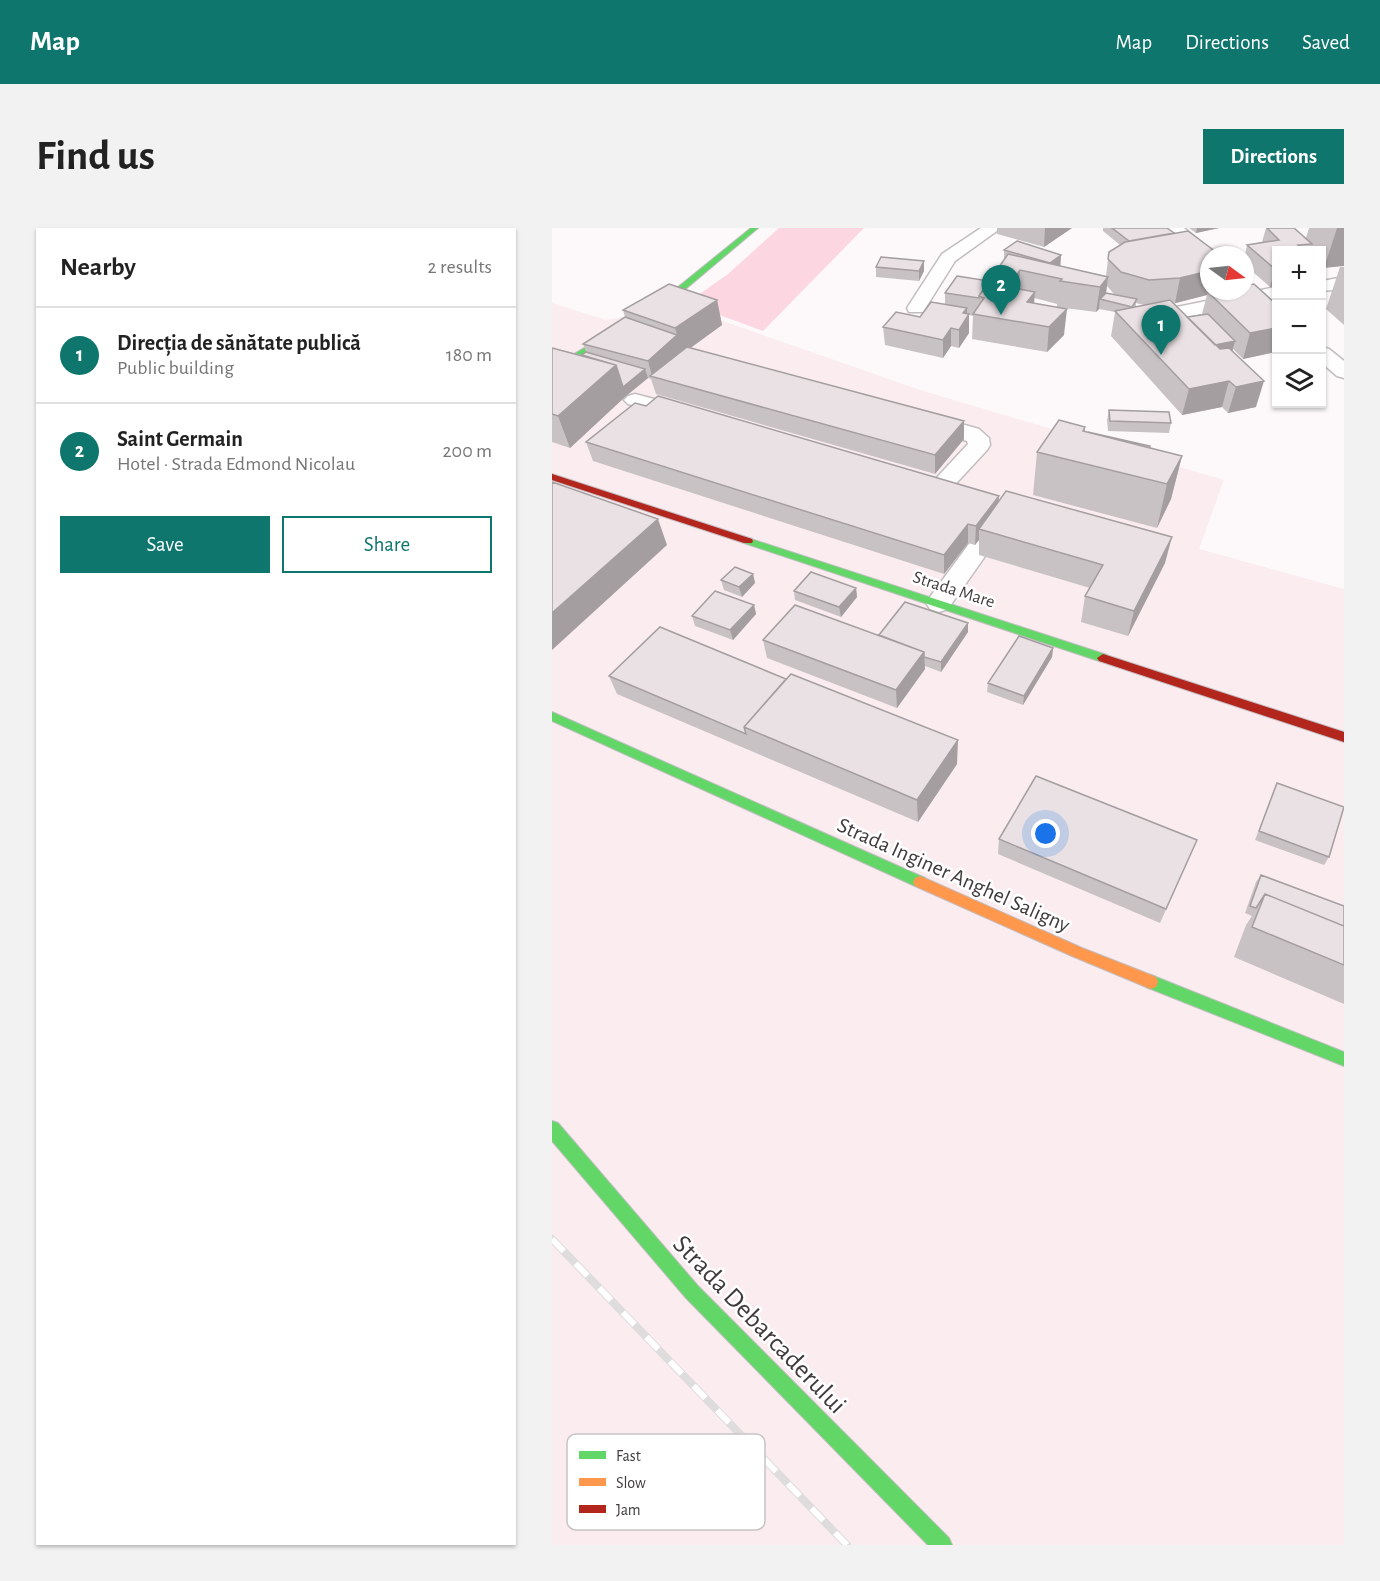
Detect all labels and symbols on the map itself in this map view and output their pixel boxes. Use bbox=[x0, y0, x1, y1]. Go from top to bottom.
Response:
north arrow bbox=[1200, 246, 1254, 300]
pin: 2 bbox=[982, 266, 1020, 315]
pin: 1 bbox=[1142, 306, 1180, 355]
street label: Strada Mare bbox=[910, 568, 997, 612]
street label: Strada Inginer Anghel Saligny bbox=[834, 814, 1074, 936]
your location bbox=[1031, 819, 1060, 848]
street label: Strada Debarcaderului bbox=[668, 1230, 851, 1419]
legend bbox=[567, 1434, 765, 1530]
text: Fast bbox=[616, 1448, 641, 1464]
text: Slow bbox=[616, 1475, 646, 1491]
text: Jam bbox=[616, 1502, 641, 1518]

